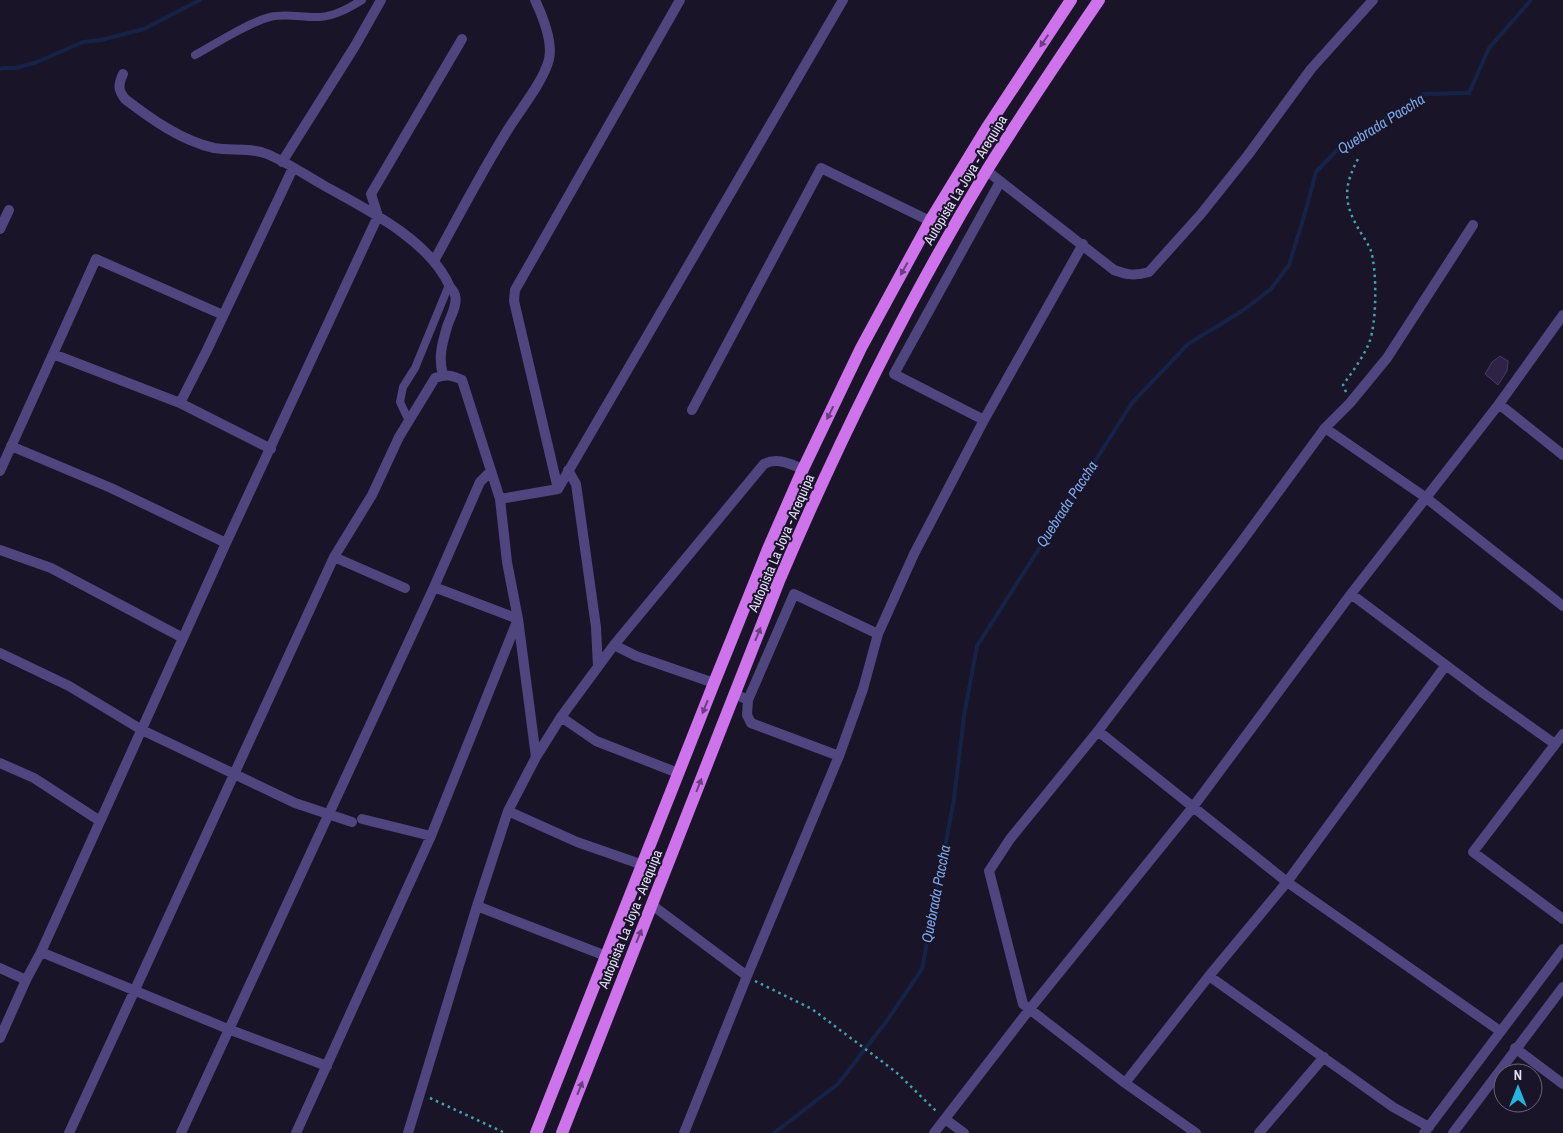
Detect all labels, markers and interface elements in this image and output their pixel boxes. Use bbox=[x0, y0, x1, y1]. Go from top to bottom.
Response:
one-way arrow bbox=[1039, 34, 1049, 47]
water label: Quebrada Paccha bbox=[1333, 88, 1428, 159]
street label: Autopista La Joya - Arequipa bbox=[919, 111, 1011, 249]
one-way arrow bbox=[900, 261, 908, 276]
one-way arrow bbox=[826, 406, 834, 420]
water label: Quebrada Paccha bbox=[1031, 456, 1102, 551]
street label: Autopista La Joya - Arequipa bbox=[743, 471, 818, 616]
one-way arrow bbox=[755, 627, 763, 641]
one-way arrow bbox=[700, 700, 708, 715]
one-way arrow bbox=[695, 777, 703, 792]
water label: Quebrada Paccha bbox=[916, 843, 955, 945]
street label: Autopista La Joya - Arequipa bbox=[594, 846, 666, 992]
one-way arrow bbox=[636, 929, 644, 944]
north arrow bbox=[1493, 1063, 1543, 1113]
text: N bbox=[1514, 1066, 1522, 1084]
one-way arrow bbox=[576, 1080, 584, 1095]

